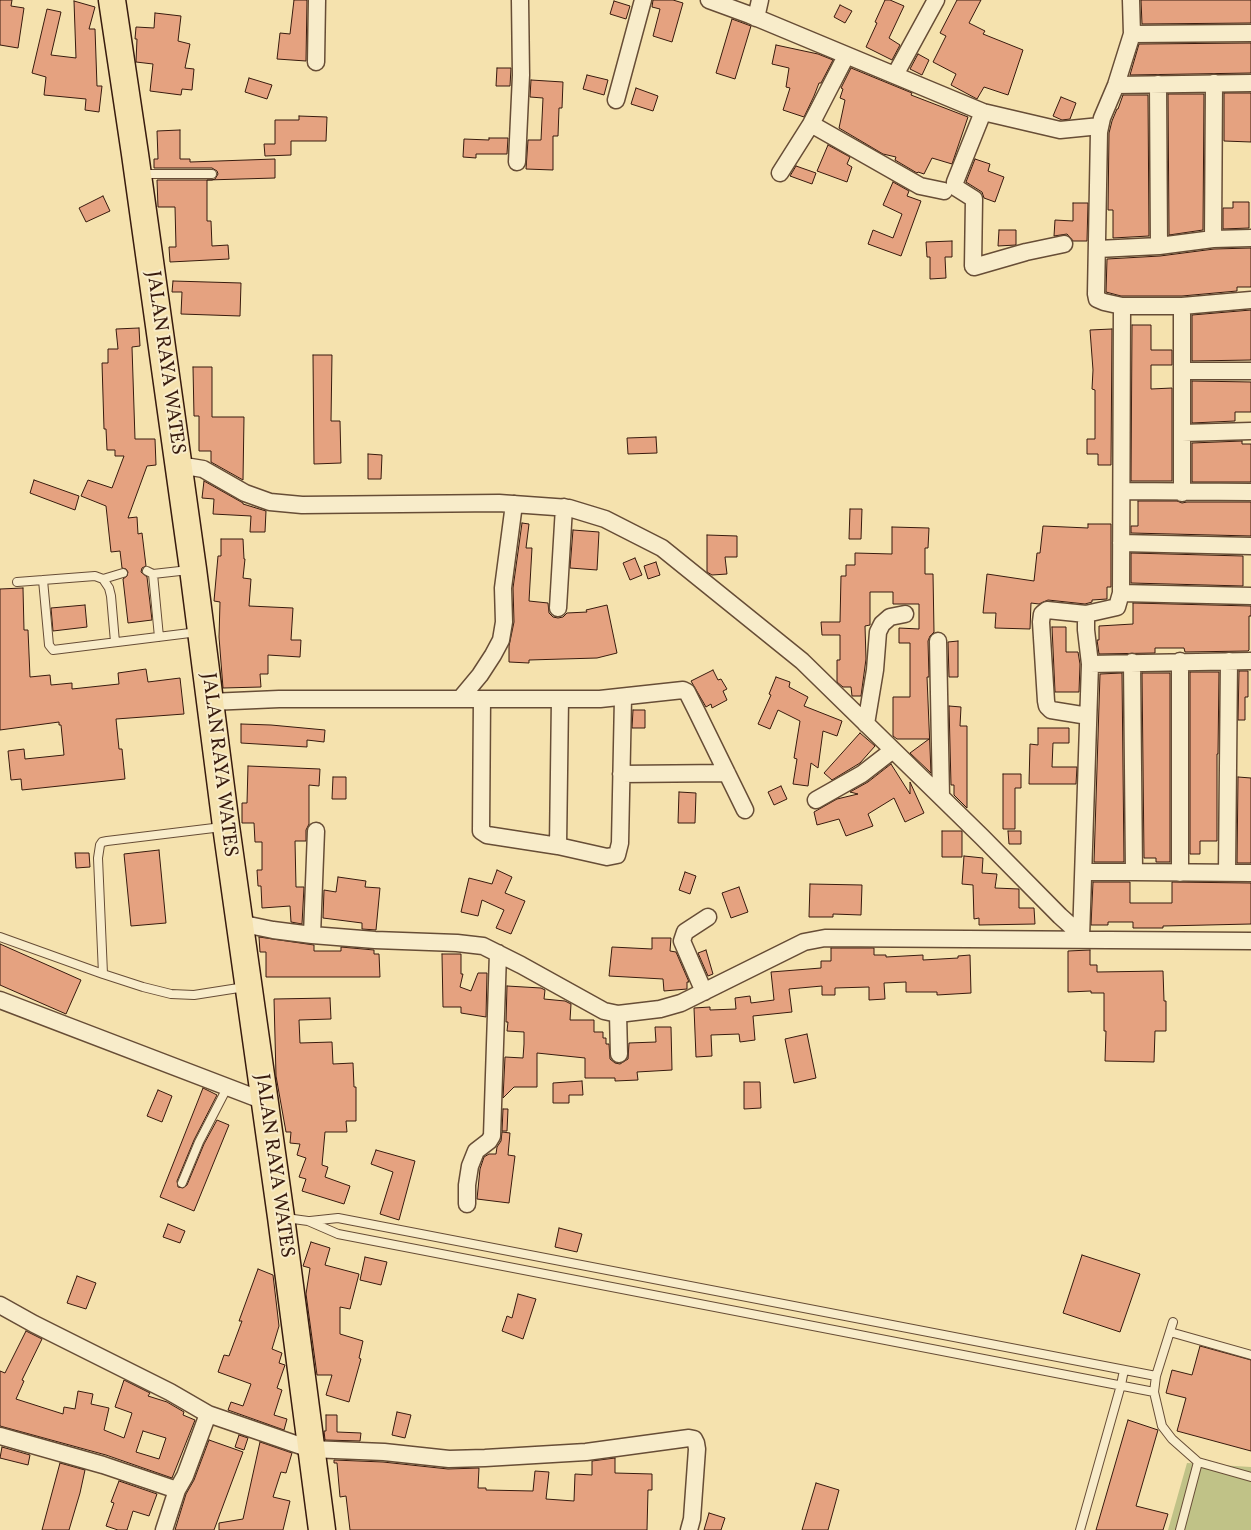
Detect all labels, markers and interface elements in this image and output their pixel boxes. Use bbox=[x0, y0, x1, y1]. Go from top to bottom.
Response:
street label: JALAN RAYA WATES bbox=[139, 270, 189, 456]
street label: JALAN RAYA WATES bbox=[195, 672, 241, 858]
street label: JALAN RAYA WATES bbox=[248, 1073, 298, 1259]

